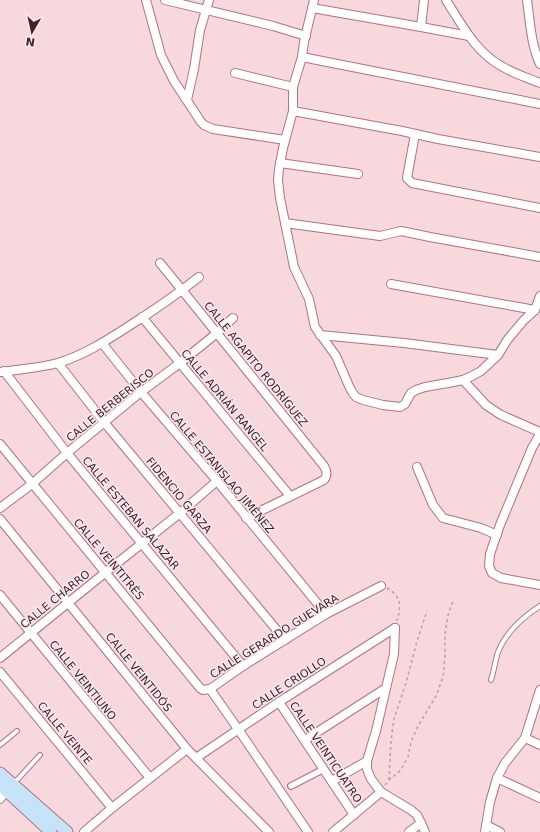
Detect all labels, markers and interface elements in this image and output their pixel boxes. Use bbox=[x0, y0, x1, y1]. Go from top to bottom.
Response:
north arrow bbox=[12, 12, 52, 52]
text: N bbox=[25, 34, 36, 49]
street label: CALLE AGAPITO RODRÍGUEZ bbox=[201, 299, 310, 430]
street label: CALLE ADRIÁN RANGEL bbox=[178, 347, 271, 454]
street label: CALLE BERBERISCO bbox=[64, 366, 157, 445]
street label: CALLE ESTANISLAO JIMÉNEZ bbox=[167, 409, 277, 536]
street label: CALLE ESTEBAN SALAZAR bbox=[79, 454, 182, 573]
street label: FIDENCIO GARZA bbox=[143, 455, 214, 536]
street label: CALLE VEINTITRÉS bbox=[71, 516, 146, 603]
street label: CALLE CHARRO bbox=[18, 567, 93, 631]
street label: CALLE GERARDO GUEVARA bbox=[208, 591, 341, 681]
street label: CALLE VEINTIDÓS bbox=[103, 630, 174, 714]
street label: CALLE VEINTIUNO bbox=[46, 638, 119, 723]
street label: CALLE CRIOLLO bbox=[250, 654, 329, 712]
street label: CALLE VEINTE bbox=[35, 699, 95, 767]
street label: CALLE VEINTICUATRO bbox=[287, 699, 365, 806]

